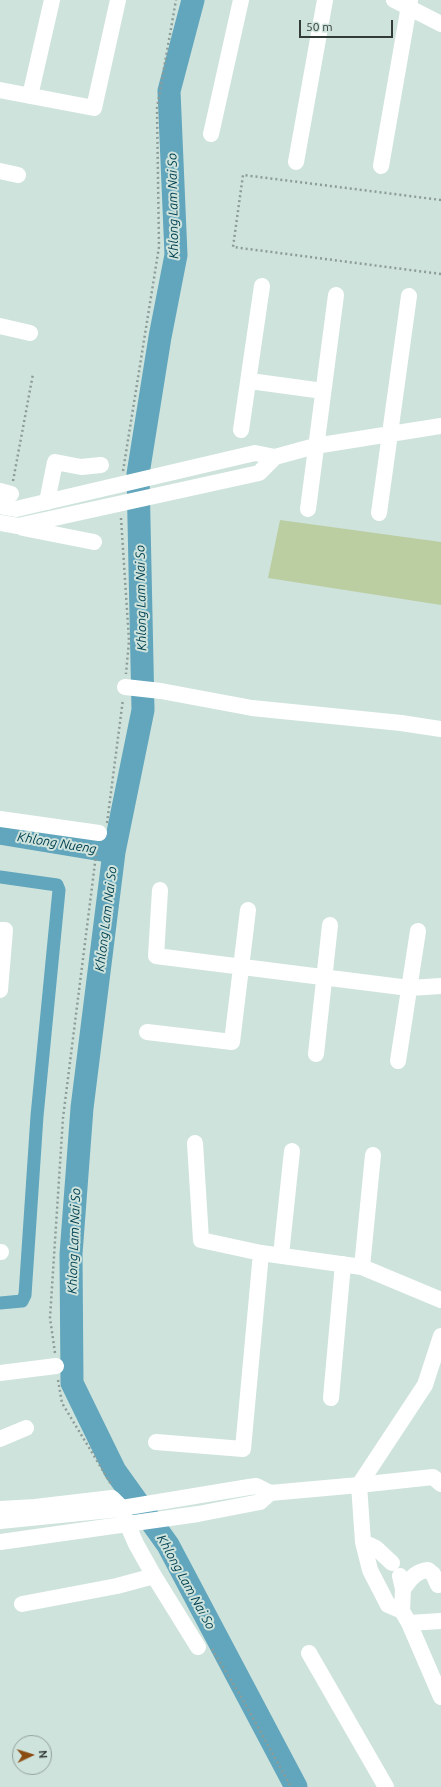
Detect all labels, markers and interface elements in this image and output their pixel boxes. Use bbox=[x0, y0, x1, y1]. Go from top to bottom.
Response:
scale bar bbox=[301, 12, 395, 38]
text: 50 m bbox=[306, 20, 333, 33]
water label: Khlong Lam Nai So bbox=[164, 153, 182, 259]
water label: Khlong Lam Nai So bbox=[132, 545, 150, 651]
water label: Khlong Nueng bbox=[16, 829, 98, 857]
water label: Khlong Lam Nai So bbox=[92, 866, 120, 972]
water label: Khlong Lam Nai So bbox=[64, 1188, 84, 1294]
water label: Khlong Lam Nai So bbox=[154, 1532, 218, 1632]
north arrow bbox=[12, 1735, 52, 1775]
text: N bbox=[37, 1750, 49, 1759]

